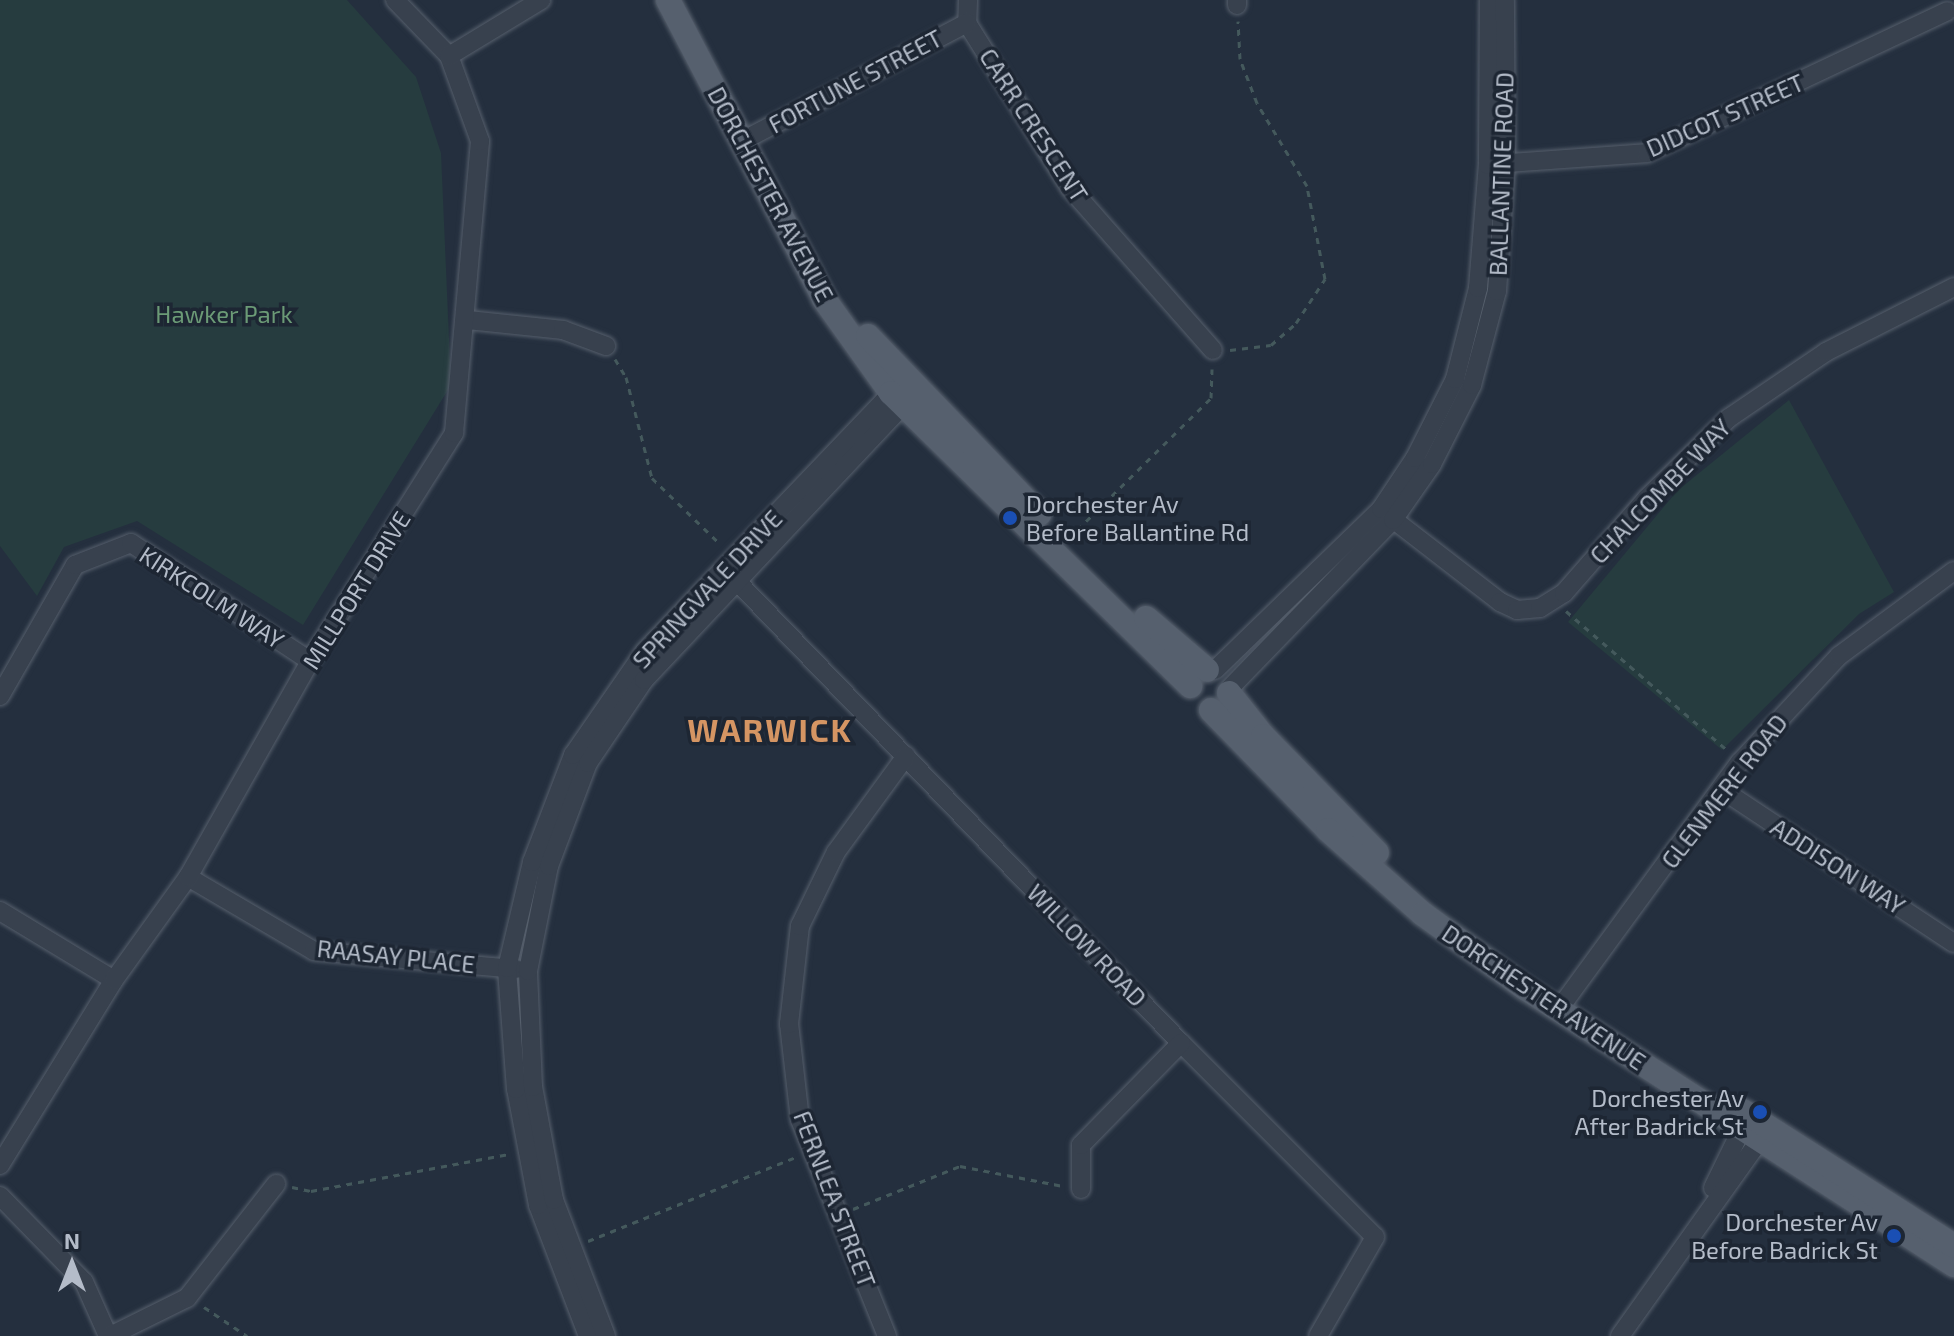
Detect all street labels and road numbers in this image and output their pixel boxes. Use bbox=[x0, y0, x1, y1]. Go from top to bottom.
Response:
street label: FORTUNE STREET bbox=[763, 23, 947, 139]
street label: CARR CRESCENT bbox=[974, 43, 1094, 207]
street label: DIDCOT STREET bbox=[1642, 67, 1808, 163]
street label: BALLANTINE ROAD bbox=[1483, 72, 1519, 276]
street label: DORCHESTER AVENUE bbox=[702, 82, 840, 306]
street label: CHALCOMBE WAY bbox=[1584, 413, 1736, 569]
street label: SPRINGVALE DRIVE bbox=[626, 504, 788, 674]
street label: MILLPORT DRIVE bbox=[296, 506, 416, 674]
street label: KIRKCOLM WAY bbox=[134, 540, 290, 654]
street label: GLENMERE ROAD bbox=[1655, 708, 1793, 874]
street label: ADDISON WAY bbox=[1765, 812, 1911, 920]
street label: WILLOW ROAD bbox=[1021, 878, 1153, 1012]
street label: DORCHESTER AVENUE bbox=[1437, 918, 1651, 1076]
street label: RAASAY PLACE bbox=[315, 933, 477, 979]
street label: FERNLEA STREET bbox=[788, 1106, 882, 1292]

